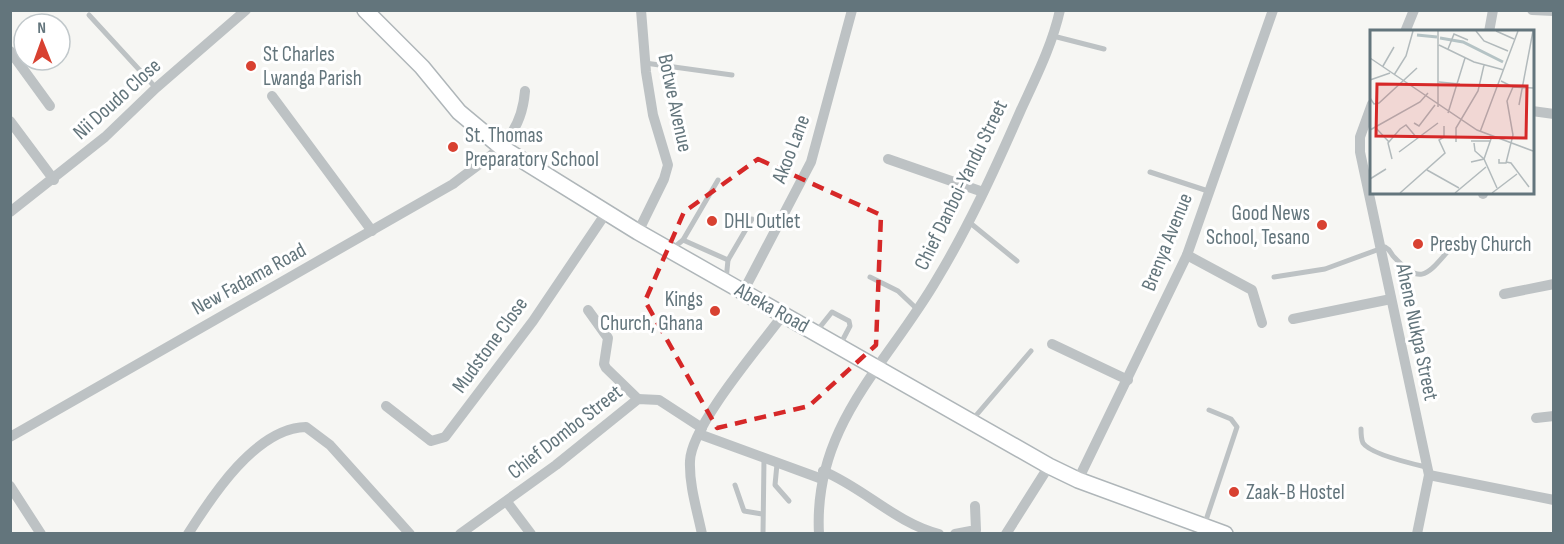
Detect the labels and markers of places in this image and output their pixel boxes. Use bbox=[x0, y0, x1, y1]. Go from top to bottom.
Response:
place label: St Charles Lwanga Parish bbox=[263, 42, 362, 91]
marker: St Charles Lwanga Parish bbox=[244, 59, 258, 73]
place label: St. Thomas Preparatory School bbox=[465, 123, 599, 172]
marker: St. Thomas Preparatory School bbox=[446, 140, 460, 154]
place label: Good News School, Tesano bbox=[1206, 201, 1310, 250]
place label: DHL Outlet bbox=[724, 209, 800, 234]
marker: DHL Outlet bbox=[705, 214, 719, 228]
marker: Good News School, Tesano bbox=[1315, 218, 1329, 232]
place label: Presby Church bbox=[1430, 232, 1532, 257]
marker: Presby Church bbox=[1411, 237, 1425, 251]
place label: Kings Church, Ghana bbox=[600, 287, 703, 336]
marker: Kings Church, Ghana bbox=[708, 304, 722, 318]
place label: Zaak-B Hostel bbox=[1246, 480, 1345, 505]
marker: Zaak-B Hostel bbox=[1227, 485, 1241, 499]

